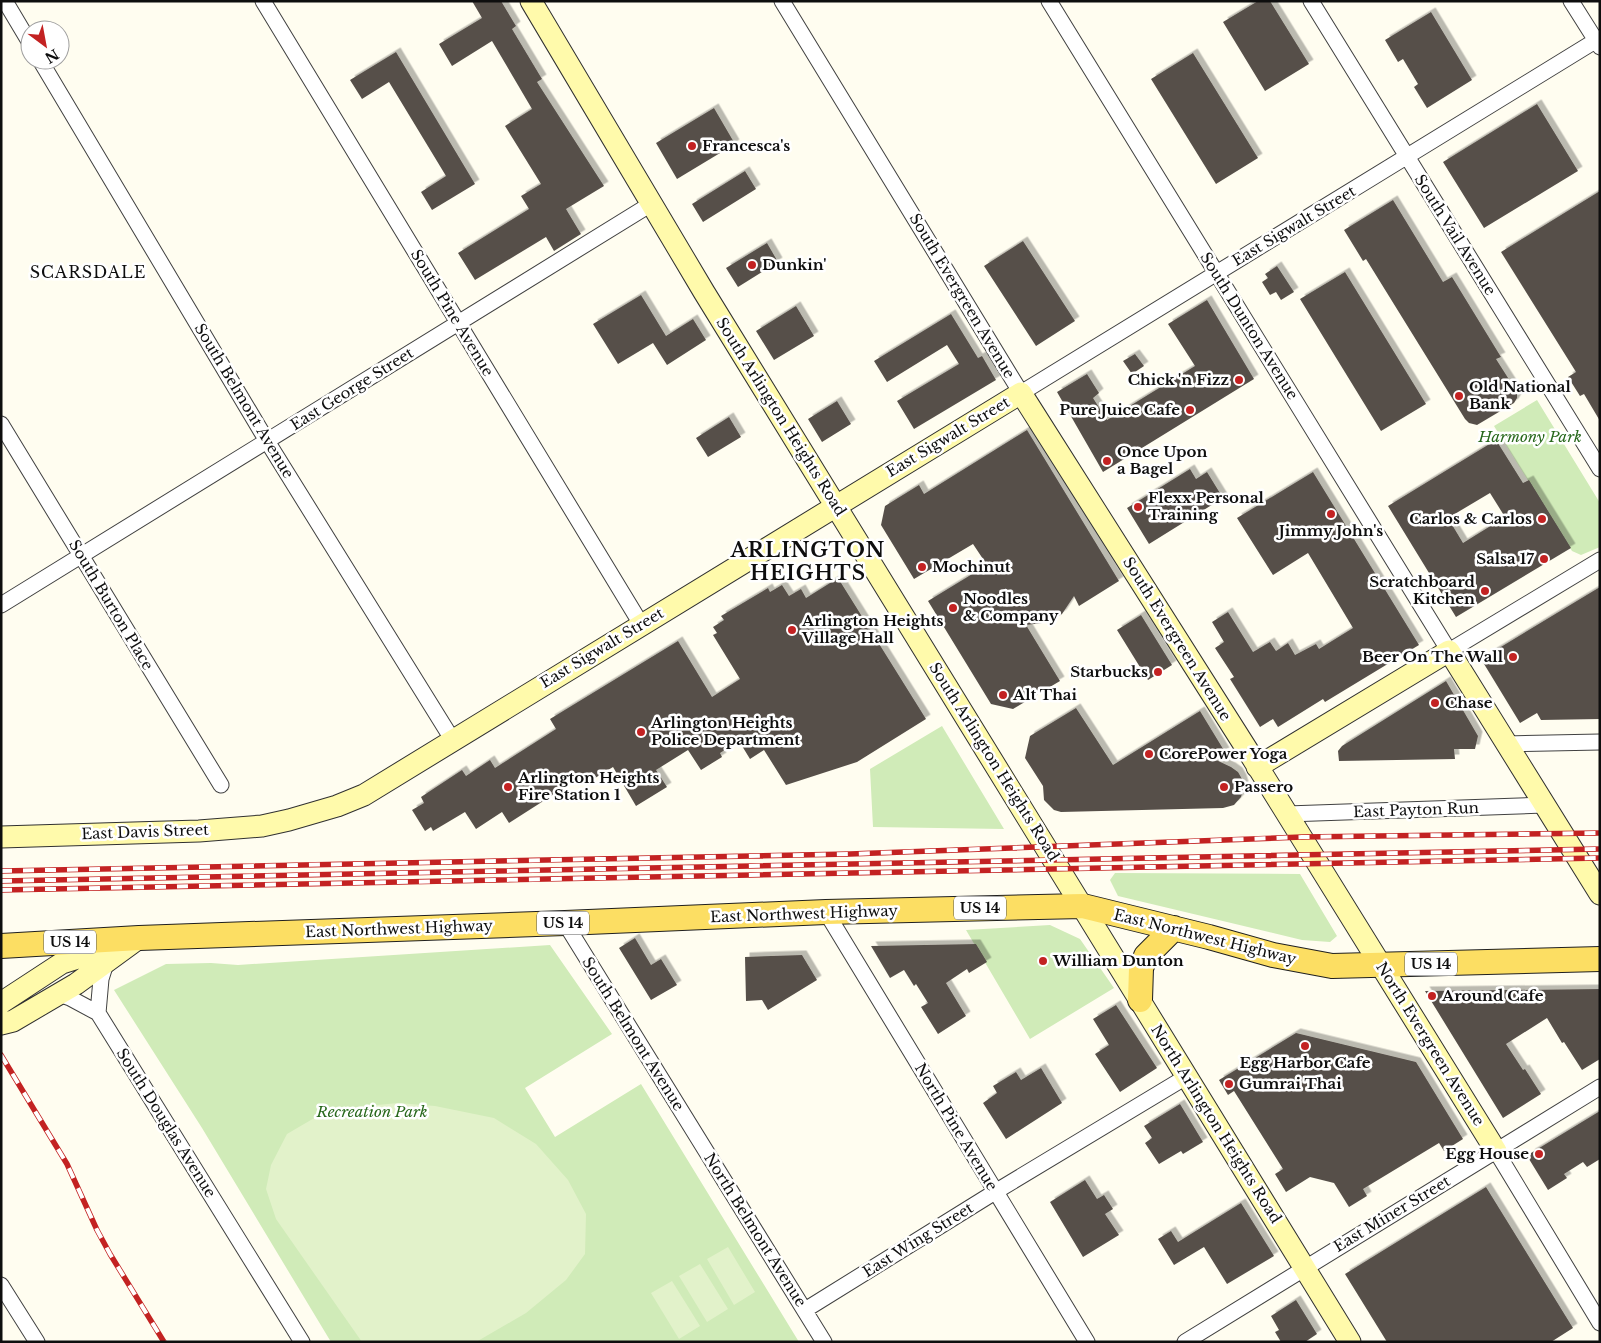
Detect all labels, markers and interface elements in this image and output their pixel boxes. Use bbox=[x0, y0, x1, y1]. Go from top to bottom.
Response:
north arrow bbox=[20, 20, 70, 70]
text: N bbox=[42, 45, 62, 67]
place label: Francesca's bbox=[702, 136, 790, 155]
marker: Francesca's bbox=[686, 140, 698, 152]
street label: South Vail Avenue bbox=[1411, 171, 1500, 299]
street label: East Sigwalt Street bbox=[1229, 181, 1359, 270]
street label: South Evergreen Avenue bbox=[906, 210, 1019, 382]
street label: South Pine Avenue bbox=[407, 246, 498, 380]
street label: South Dunton Avenue bbox=[1196, 249, 1303, 403]
place label: Dunkin' bbox=[762, 255, 826, 274]
marker: Dunkin' bbox=[746, 259, 758, 271]
district label: SCARSDALE bbox=[30, 262, 146, 282]
street label: South Arlington Heights Road bbox=[712, 314, 851, 520]
street label: South Belmont Avenue bbox=[191, 320, 298, 482]
street label: East George Street bbox=[287, 343, 417, 434]
place label: Chick 'n Fizz bbox=[1128, 370, 1229, 389]
marker: Chick 'n Fizz bbox=[1233, 374, 1245, 386]
place label: Old National Bank bbox=[1469, 377, 1571, 413]
marker: Old National Bank bbox=[1453, 390, 1465, 402]
street label: East Sigwalt Street bbox=[883, 392, 1013, 481]
place label: Pure Juice Cafe bbox=[1059, 400, 1180, 419]
marker: Pure Juice Cafe bbox=[1184, 404, 1196, 416]
park label: Harmony Park bbox=[1477, 427, 1582, 446]
place label: Once Upon a Bagel bbox=[1117, 442, 1207, 478]
marker: Once Upon a Bagel bbox=[1101, 455, 1113, 467]
place label: Flexx Personal Training bbox=[1148, 488, 1265, 524]
marker: Flexx Personal Training bbox=[1132, 501, 1144, 513]
marker: Jimmy John's bbox=[1325, 508, 1337, 520]
place label: Carlos & Carlos bbox=[1409, 509, 1532, 528]
marker: Carlos & Carlos bbox=[1536, 513, 1548, 525]
place label: Jimmy John's bbox=[1276, 521, 1383, 540]
street label: South Burton Place bbox=[65, 536, 158, 673]
district label: ARLINGTON HEIGHTS bbox=[730, 538, 885, 585]
place label: Salsa 17 bbox=[1476, 549, 1534, 568]
street label: South Evergreen Avenue bbox=[1119, 553, 1236, 724]
marker: Salsa 17 bbox=[1538, 553, 1550, 565]
place label: Mochinut bbox=[932, 557, 1011, 576]
marker: Mochinut bbox=[916, 561, 928, 573]
place label: Scratchboard Kitchen bbox=[1369, 572, 1476, 608]
marker: Scratchboard Kitchen bbox=[1479, 585, 1491, 597]
place label: Noodles & Company bbox=[963, 589, 1059, 625]
marker: Noodles & Company bbox=[947, 602, 959, 614]
street label: East Sigwalt Street bbox=[537, 603, 667, 692]
place label: Arlington Heights Village Hall bbox=[801, 611, 944, 647]
marker: Arlington Heights Village Hall bbox=[786, 624, 798, 636]
place label: Beer On The Wall bbox=[1362, 647, 1504, 666]
marker: Beer On The Wall bbox=[1507, 651, 1519, 663]
street label: South Arlington Heights Road bbox=[925, 659, 1064, 865]
place label: Starbucks bbox=[1070, 662, 1148, 681]
marker: Starbucks bbox=[1152, 666, 1164, 678]
place label: Alt Thai bbox=[1012, 685, 1077, 704]
marker: Alt Thai bbox=[997, 689, 1009, 701]
place label: Chase bbox=[1445, 693, 1493, 712]
marker: Chase bbox=[1429, 697, 1441, 709]
place label: Arlington Heights Police Department bbox=[650, 713, 800, 749]
marker: Arlington Heights Police Department bbox=[635, 726, 647, 738]
place label: CorePower Yoga bbox=[1159, 744, 1288, 763]
marker: CorePower Yoga bbox=[1143, 748, 1155, 760]
place label: Arlington Heights Fire Station 1 bbox=[517, 768, 660, 804]
place label: Passero bbox=[1234, 777, 1293, 796]
marker: Arlington Heights Fire Station 1 bbox=[502, 781, 514, 793]
marker: Passero bbox=[1218, 781, 1230, 793]
street label: East Payton Run bbox=[1353, 798, 1479, 821]
street label: East Davis Street bbox=[81, 820, 209, 843]
road number: US 14 bbox=[954, 896, 1006, 920]
street label: East Northwest Highway bbox=[710, 901, 899, 926]
street label: East Northwest Highway bbox=[1112, 905, 1299, 969]
road number: US 14 bbox=[537, 911, 589, 934]
street label: East Northwest Highway bbox=[305, 916, 494, 941]
road number: US 14 bbox=[44, 930, 96, 954]
place label: William Dunton bbox=[1052, 951, 1184, 970]
road number: US 14 bbox=[1405, 952, 1457, 976]
street label: South Belmont Avenue bbox=[578, 953, 689, 1114]
marker: William Dunton bbox=[1037, 955, 1049, 967]
street label: North Evergreen Avenue bbox=[1372, 958, 1489, 1129]
place label: Around Cafe bbox=[1441, 986, 1544, 1005]
marker: Around Cafe bbox=[1426, 990, 1438, 1002]
street label: North Arlington Heights Road bbox=[1147, 1021, 1286, 1227]
marker: Egg Harbor Cafe bbox=[1299, 1040, 1311, 1052]
street label: South Douglas Avenue bbox=[113, 1044, 220, 1201]
place label: Egg Harbor Cafe bbox=[1239, 1053, 1371, 1072]
street label: North Pine Avenue bbox=[911, 1059, 1002, 1194]
place label: Gumrai Thai bbox=[1239, 1074, 1342, 1093]
marker: Gumrai Thai bbox=[1223, 1078, 1235, 1090]
park label: Recreation Park bbox=[315, 1102, 428, 1121]
place label: Egg House bbox=[1445, 1144, 1529, 1163]
marker: Egg House bbox=[1533, 1148, 1545, 1160]
street label: North Belmont Avenue bbox=[700, 1149, 811, 1310]
street label: East Miner Street bbox=[1330, 1171, 1454, 1256]
street label: East Wing Street bbox=[859, 1198, 977, 1281]

